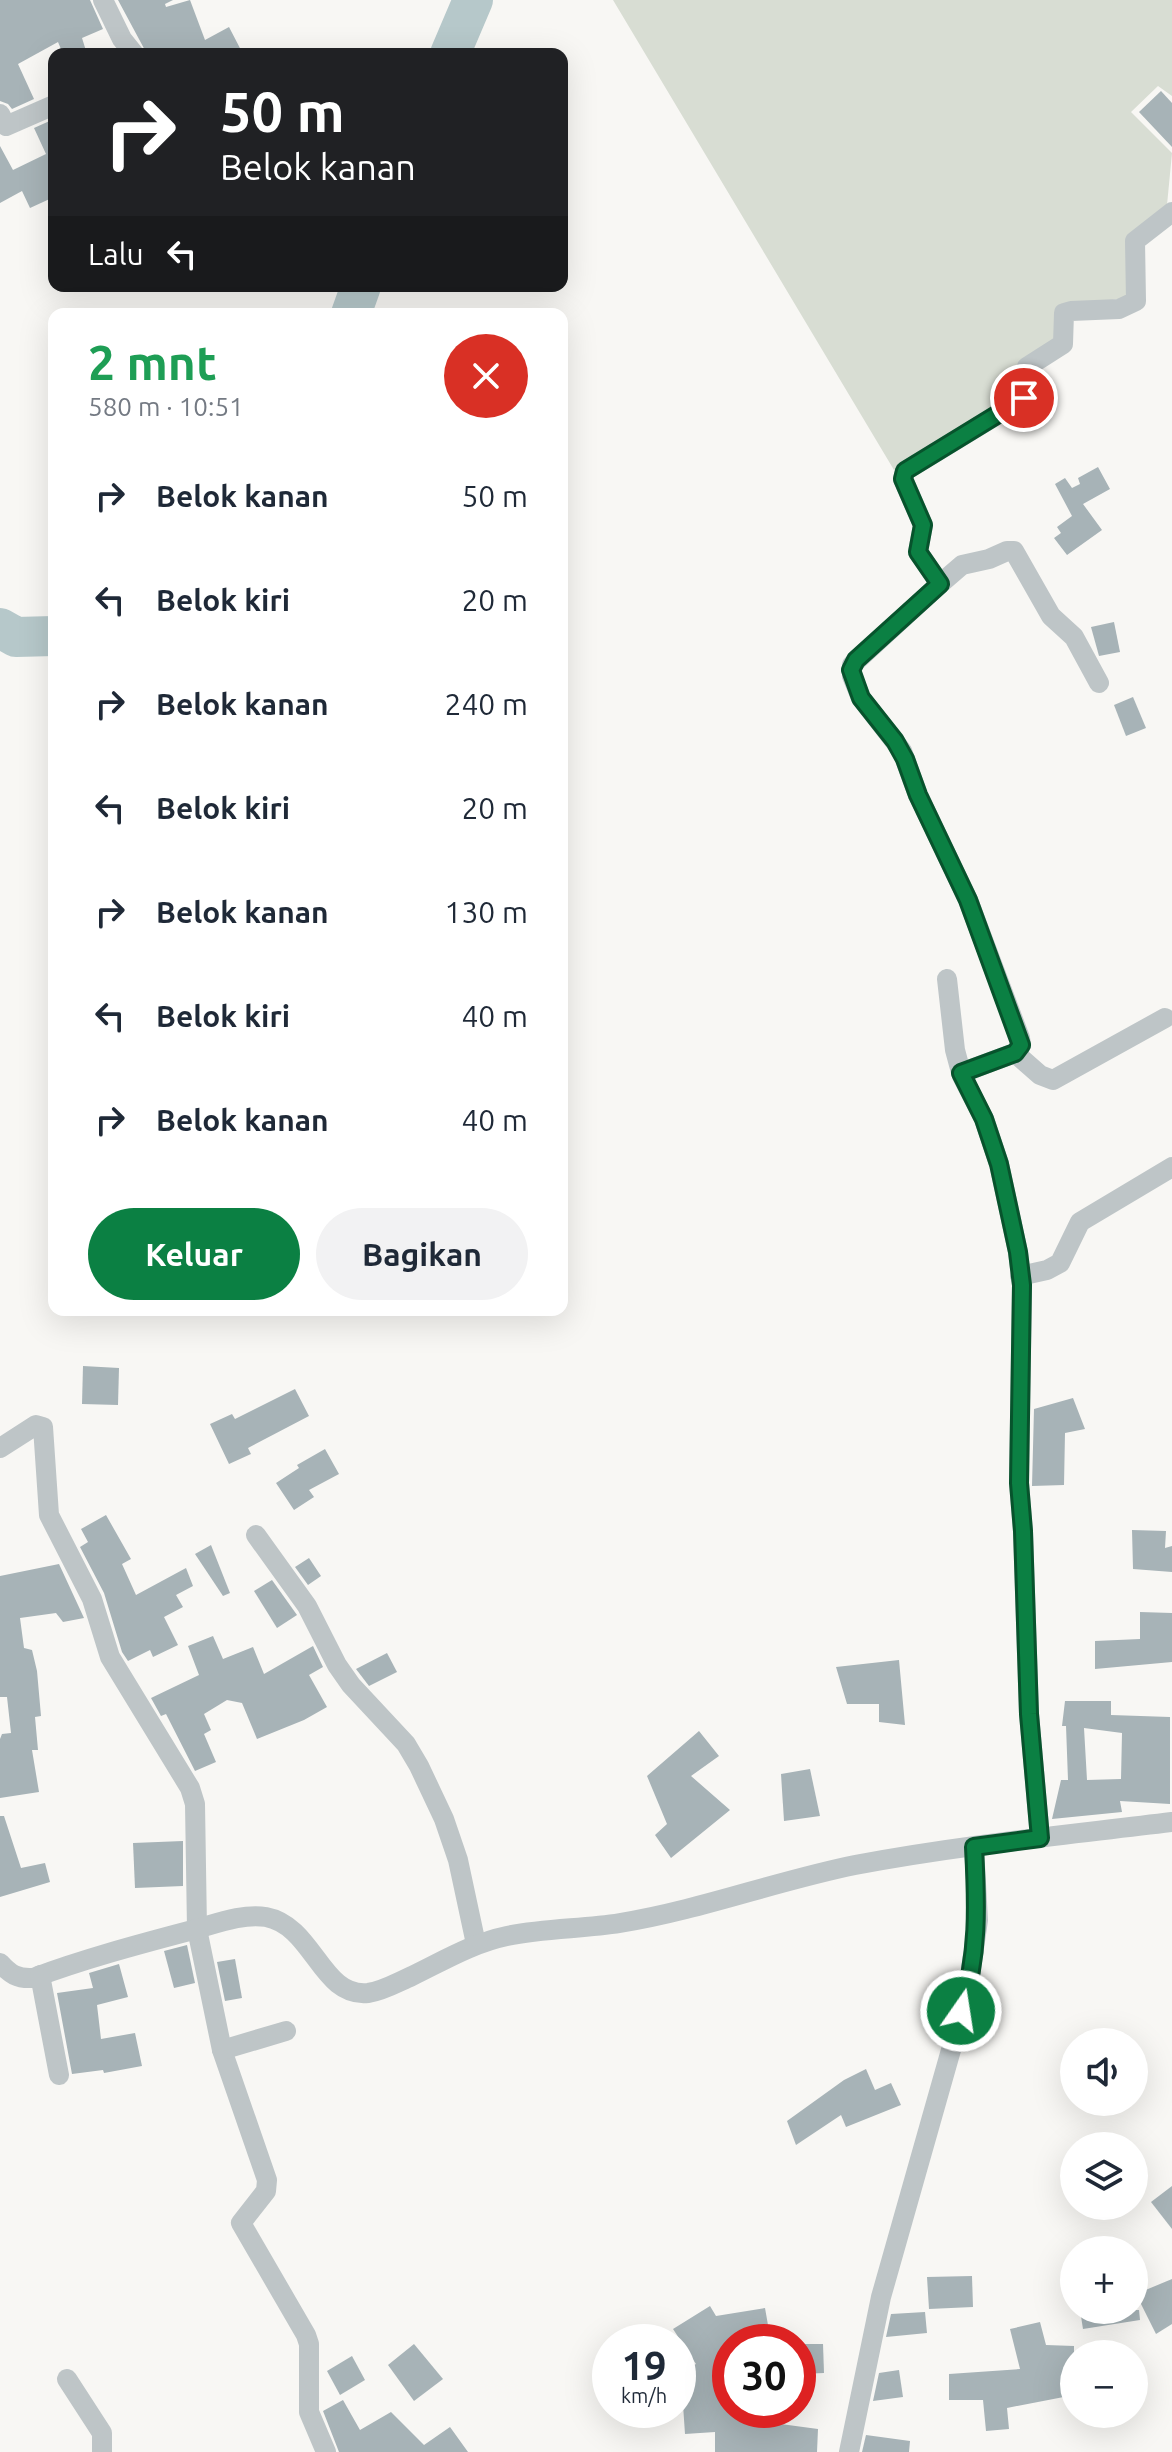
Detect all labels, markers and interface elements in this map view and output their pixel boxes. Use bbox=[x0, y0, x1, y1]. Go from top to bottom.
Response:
icon: right bbox=[88, 80, 192, 184]
text: 50 m bbox=[220, 80, 345, 143]
text: Belok kanan bbox=[220, 146, 416, 187]
icon: left bbox=[160, 232, 204, 276]
text: Lalu bbox=[88, 237, 144, 271]
button: close bbox=[444, 334, 528, 418]
text: 2 mnt bbox=[88, 335, 217, 389]
pin bbox=[990, 364, 1058, 432]
icon: arrive bbox=[1002, 376, 1046, 420]
text: 580 m · 10:51 bbox=[88, 392, 244, 421]
icon: right bbox=[88, 474, 132, 518]
text: Belok kanan bbox=[156, 479, 329, 513]
text: 50 m bbox=[461, 479, 528, 513]
icon: left bbox=[88, 578, 132, 622]
text: Belok kiri bbox=[156, 583, 290, 617]
text: 20 m bbox=[461, 583, 528, 617]
icon: right bbox=[88, 682, 132, 726]
text: Belok kanan bbox=[156, 687, 329, 721]
text: 240 m bbox=[444, 687, 528, 721]
icon: left bbox=[88, 786, 132, 830]
text: Belok kiri bbox=[156, 791, 290, 825]
text: 20 m bbox=[461, 791, 528, 825]
icon: right bbox=[88, 890, 132, 934]
text: Belok kanan bbox=[156, 895, 329, 929]
text: 130 m bbox=[444, 895, 528, 929]
icon: left bbox=[88, 994, 132, 1038]
text: Belok kiri bbox=[156, 999, 290, 1033]
text: 40 m bbox=[461, 999, 528, 1033]
icon: right bbox=[88, 1098, 132, 1142]
text: Belok kanan bbox=[156, 1103, 329, 1137]
text: 40 m bbox=[461, 1103, 528, 1137]
button: Keluar bbox=[88, 1208, 300, 1300]
button: Bagikan bbox=[316, 1208, 528, 1300]
position arrow bbox=[919, 1969, 1003, 2053]
map controls bbox=[1060, 2028, 1148, 2428]
button: sound bbox=[1060, 2028, 1148, 2116]
button: layers bbox=[1060, 2132, 1148, 2220]
button: + bbox=[1060, 2236, 1148, 2324]
speed limit sign: 30 bbox=[712, 2324, 816, 2428]
button: − bbox=[1060, 2340, 1148, 2428]
text: 19 bbox=[621, 2343, 667, 2388]
text: km/h bbox=[621, 2384, 667, 2407]

